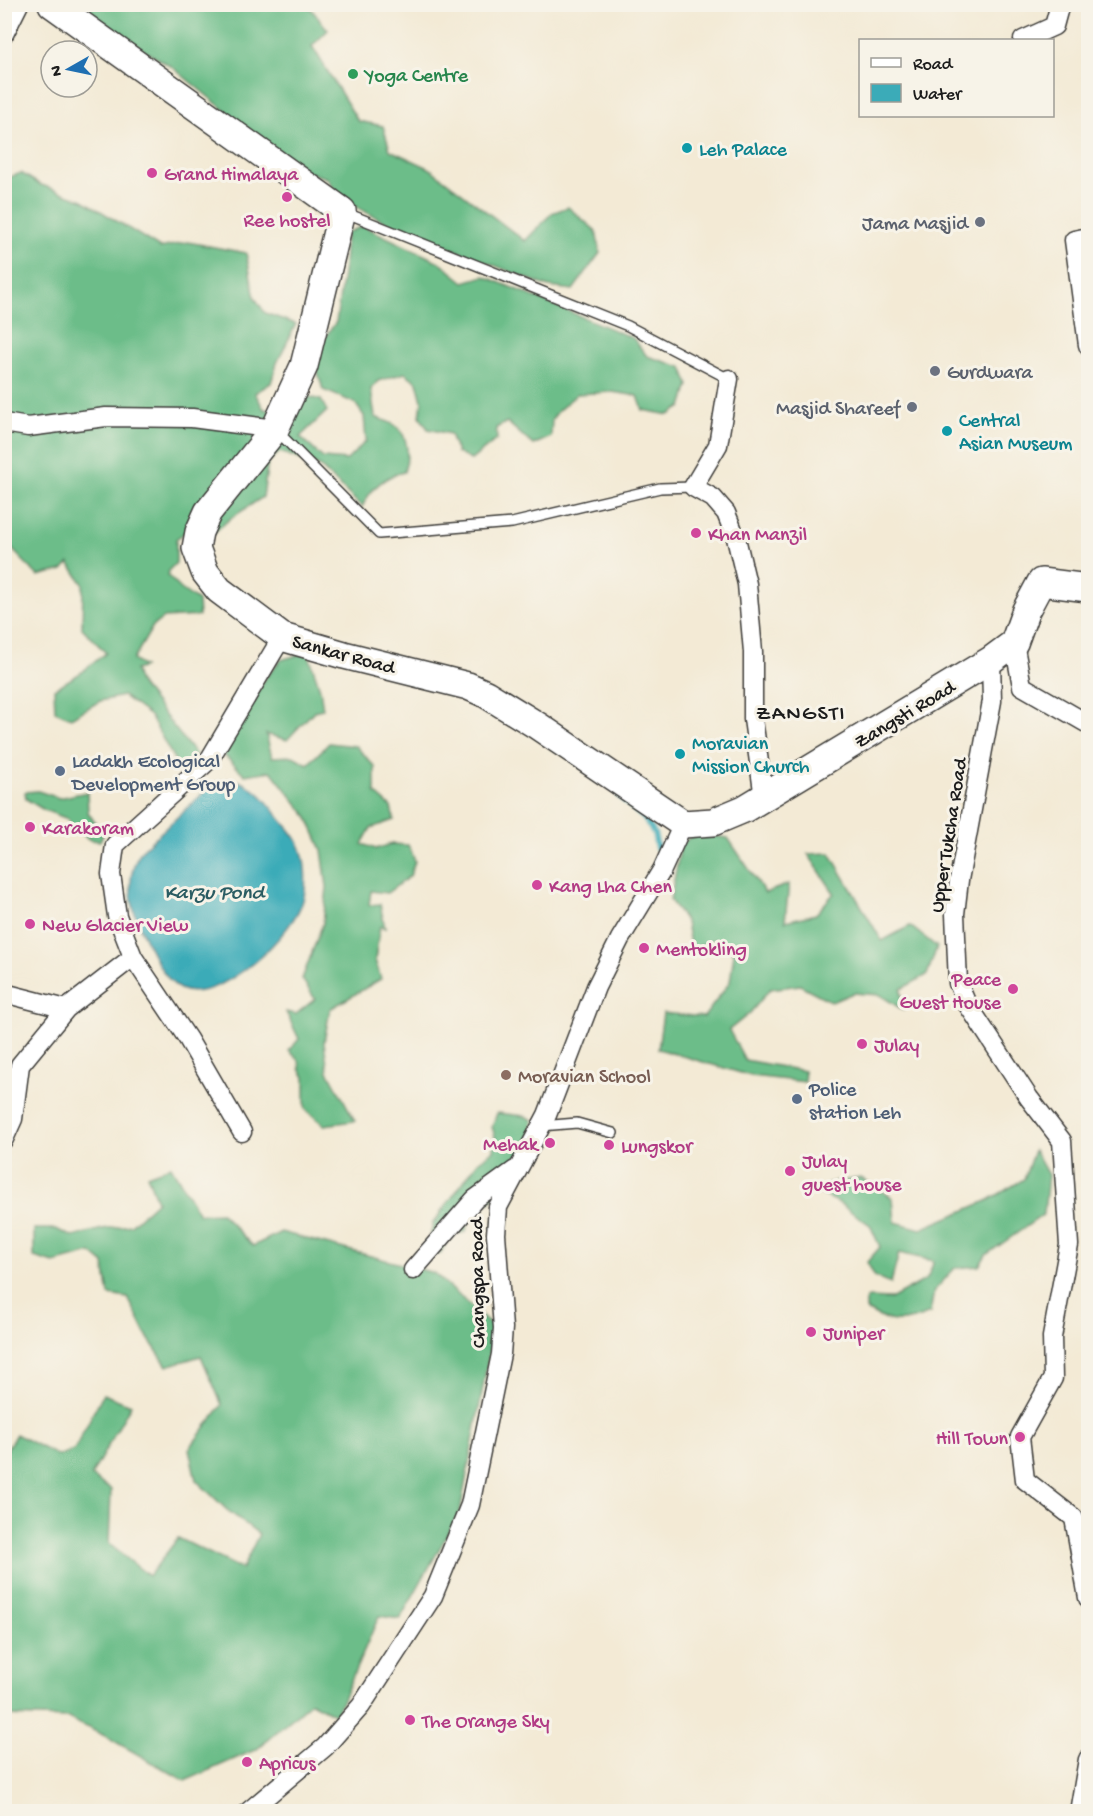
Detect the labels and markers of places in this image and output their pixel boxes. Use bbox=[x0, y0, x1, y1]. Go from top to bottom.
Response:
place label: Yoga Centre bbox=[363, 66, 469, 89]
marker: Yoga Centre bbox=[346, 67, 360, 81]
place label: Leh Palace bbox=[699, 140, 788, 163]
marker: Leh Palace bbox=[680, 141, 694, 155]
place label: Grand Himalaya bbox=[164, 165, 299, 188]
marker: Grand Himalaya bbox=[145, 166, 159, 180]
marker: Ree hostel bbox=[280, 190, 294, 204]
place label: Ree hostel bbox=[243, 211, 331, 234]
place label: Jama Masjid bbox=[862, 214, 970, 237]
marker: Jama Masjid bbox=[973, 215, 987, 229]
place label: Gurdwara bbox=[947, 363, 1033, 386]
marker: Gurdwara bbox=[928, 364, 942, 378]
place label: Masjid Shareef bbox=[776, 399, 902, 422]
marker: Masjid Shareef bbox=[905, 400, 919, 414]
place label: Central Asian Museum bbox=[959, 411, 1072, 457]
marker: Central Asian Museum bbox=[940, 424, 954, 438]
place label: Khan Manzil bbox=[708, 525, 807, 548]
marker: Khan Manzil bbox=[689, 526, 703, 540]
place label: Moravian Mission Church bbox=[692, 734, 810, 780]
marker: Moravian Mission Church bbox=[673, 747, 687, 761]
place label: Ladakh Ecological Development Group bbox=[70, 752, 236, 798]
marker: Ladakh Ecological Development Group bbox=[53, 764, 67, 778]
place label: Karakoram bbox=[42, 819, 134, 842]
marker: Karakoram bbox=[23, 820, 37, 834]
place label: Kang Lha Chen bbox=[549, 877, 673, 900]
marker: Kang Lha Chen bbox=[530, 878, 544, 892]
place label: New Glacier View bbox=[42, 916, 189, 939]
marker: New Glacier View bbox=[23, 917, 37, 931]
place label: Mentokling bbox=[656, 940, 747, 963]
marker: Mentokling bbox=[637, 941, 651, 955]
place label: Peace Guest House bbox=[900, 970, 1002, 1016]
marker: Peace Guest House bbox=[1006, 982, 1020, 996]
place label: Julay bbox=[874, 1036, 919, 1059]
marker: Julay bbox=[855, 1037, 869, 1051]
place label: Moravian School bbox=[518, 1067, 651, 1090]
marker: Moravian School bbox=[499, 1068, 513, 1082]
place label: Police station Leh bbox=[808, 1080, 901, 1126]
marker: Police station Leh bbox=[790, 1092, 804, 1106]
place label: Mehak bbox=[483, 1135, 540, 1158]
marker: Mehak bbox=[543, 1136, 557, 1150]
place label: Lungskor bbox=[621, 1137, 694, 1160]
marker: Lungskor bbox=[602, 1138, 616, 1152]
place label: Julay guest house bbox=[802, 1152, 902, 1198]
marker: Julay guest house bbox=[783, 1164, 797, 1178]
place label: Juniper bbox=[823, 1324, 886, 1347]
marker: Juniper bbox=[804, 1325, 818, 1339]
place label: Hill Town bbox=[936, 1429, 1008, 1452]
marker: Hill Town bbox=[1013, 1430, 1027, 1444]
place label: The Orange Sky bbox=[421, 1712, 550, 1735]
marker: The Orange Sky bbox=[403, 1713, 417, 1727]
place label: Apricus bbox=[259, 1754, 316, 1777]
marker: Apricus bbox=[240, 1755, 254, 1769]

